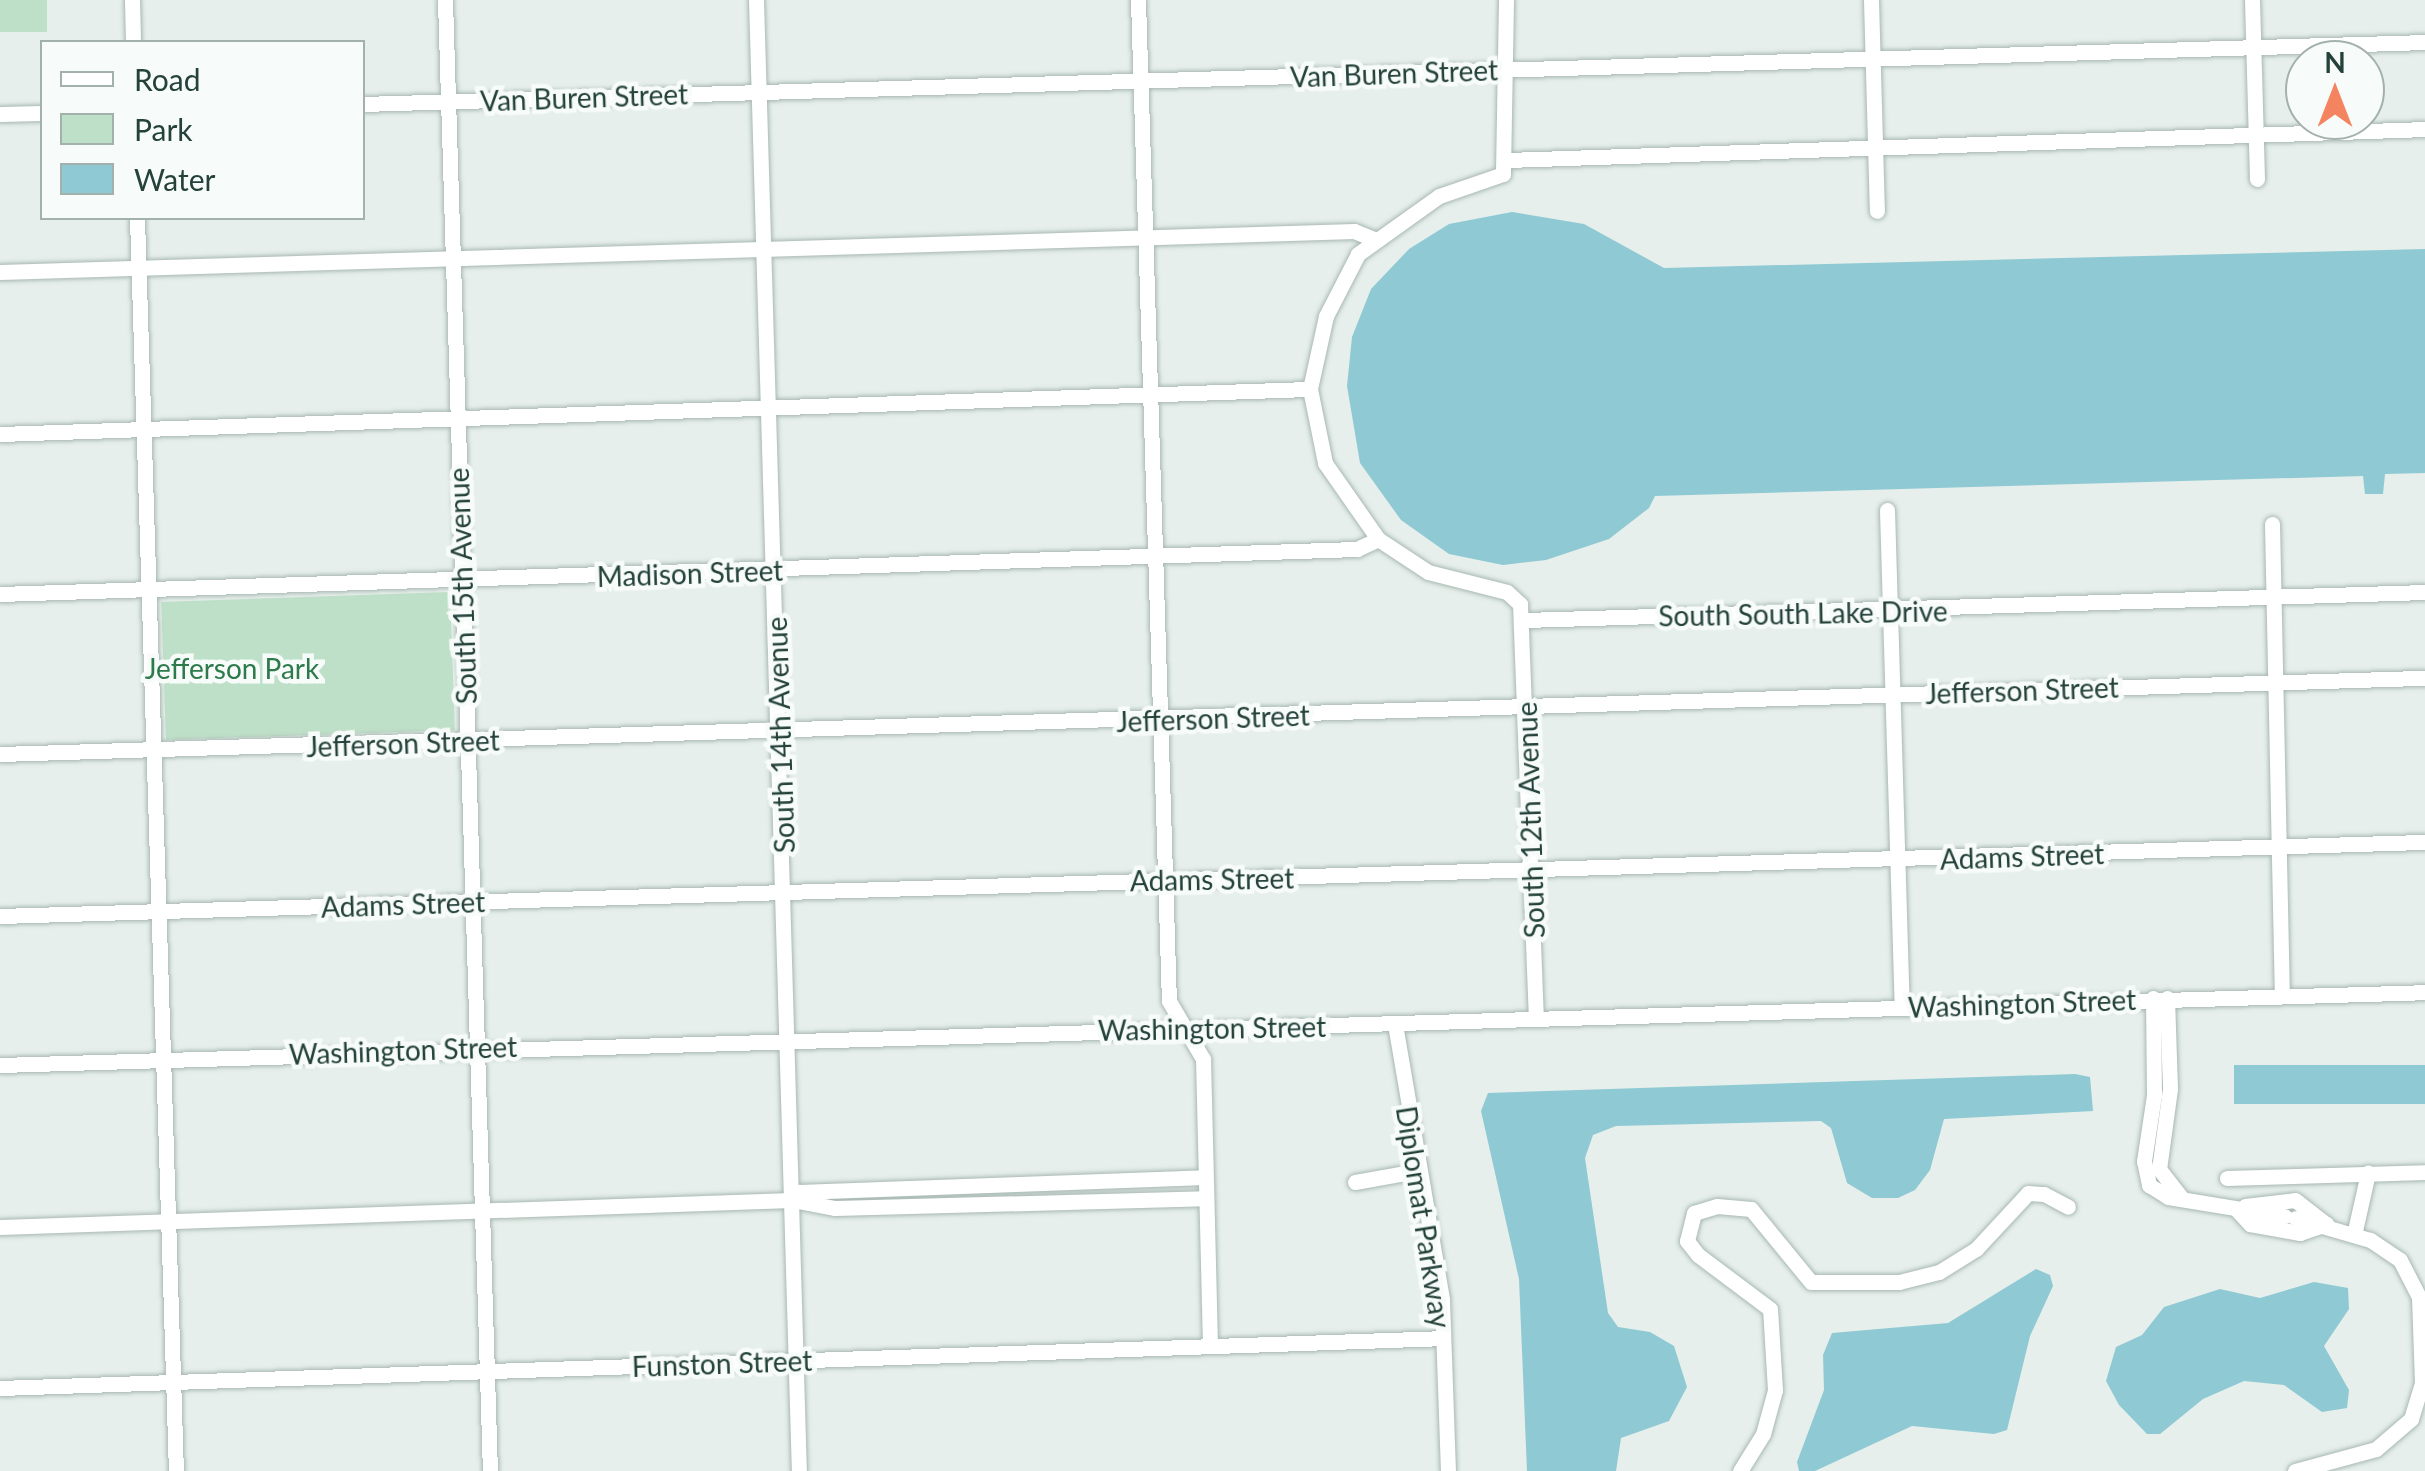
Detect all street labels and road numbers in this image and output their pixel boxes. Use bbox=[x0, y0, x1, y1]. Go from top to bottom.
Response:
street label: Van Buren Street bbox=[1290, 53, 1498, 93]
street label: Van Buren Street bbox=[480, 77, 688, 117]
street label: South 15th Avenue bbox=[441, 467, 483, 705]
street label: Madison Street bbox=[596, 553, 784, 593]
street label: South South Lake Drive bbox=[1658, 594, 1948, 632]
street label: South 14th Avenue bbox=[759, 616, 801, 854]
street label: Jefferson Street bbox=[1925, 670, 2119, 710]
street label: Jefferson Street bbox=[1116, 698, 1310, 738]
street label: South 12th Avenue bbox=[1509, 701, 1551, 939]
street label: Jefferson Street bbox=[306, 723, 500, 763]
street label: Adams Street bbox=[1939, 836, 2105, 876]
street label: Adams Street bbox=[1130, 861, 1294, 897]
street label: Adams Street bbox=[320, 884, 486, 924]
street label: Washington Street bbox=[1907, 982, 2137, 1024]
street label: Washington Street bbox=[1098, 1009, 1326, 1047]
street label: Washington Street bbox=[288, 1029, 518, 1071]
street label: Diplomat Parkway bbox=[1390, 1104, 1458, 1330]
street label: Funston Street bbox=[631, 1343, 813, 1383]

